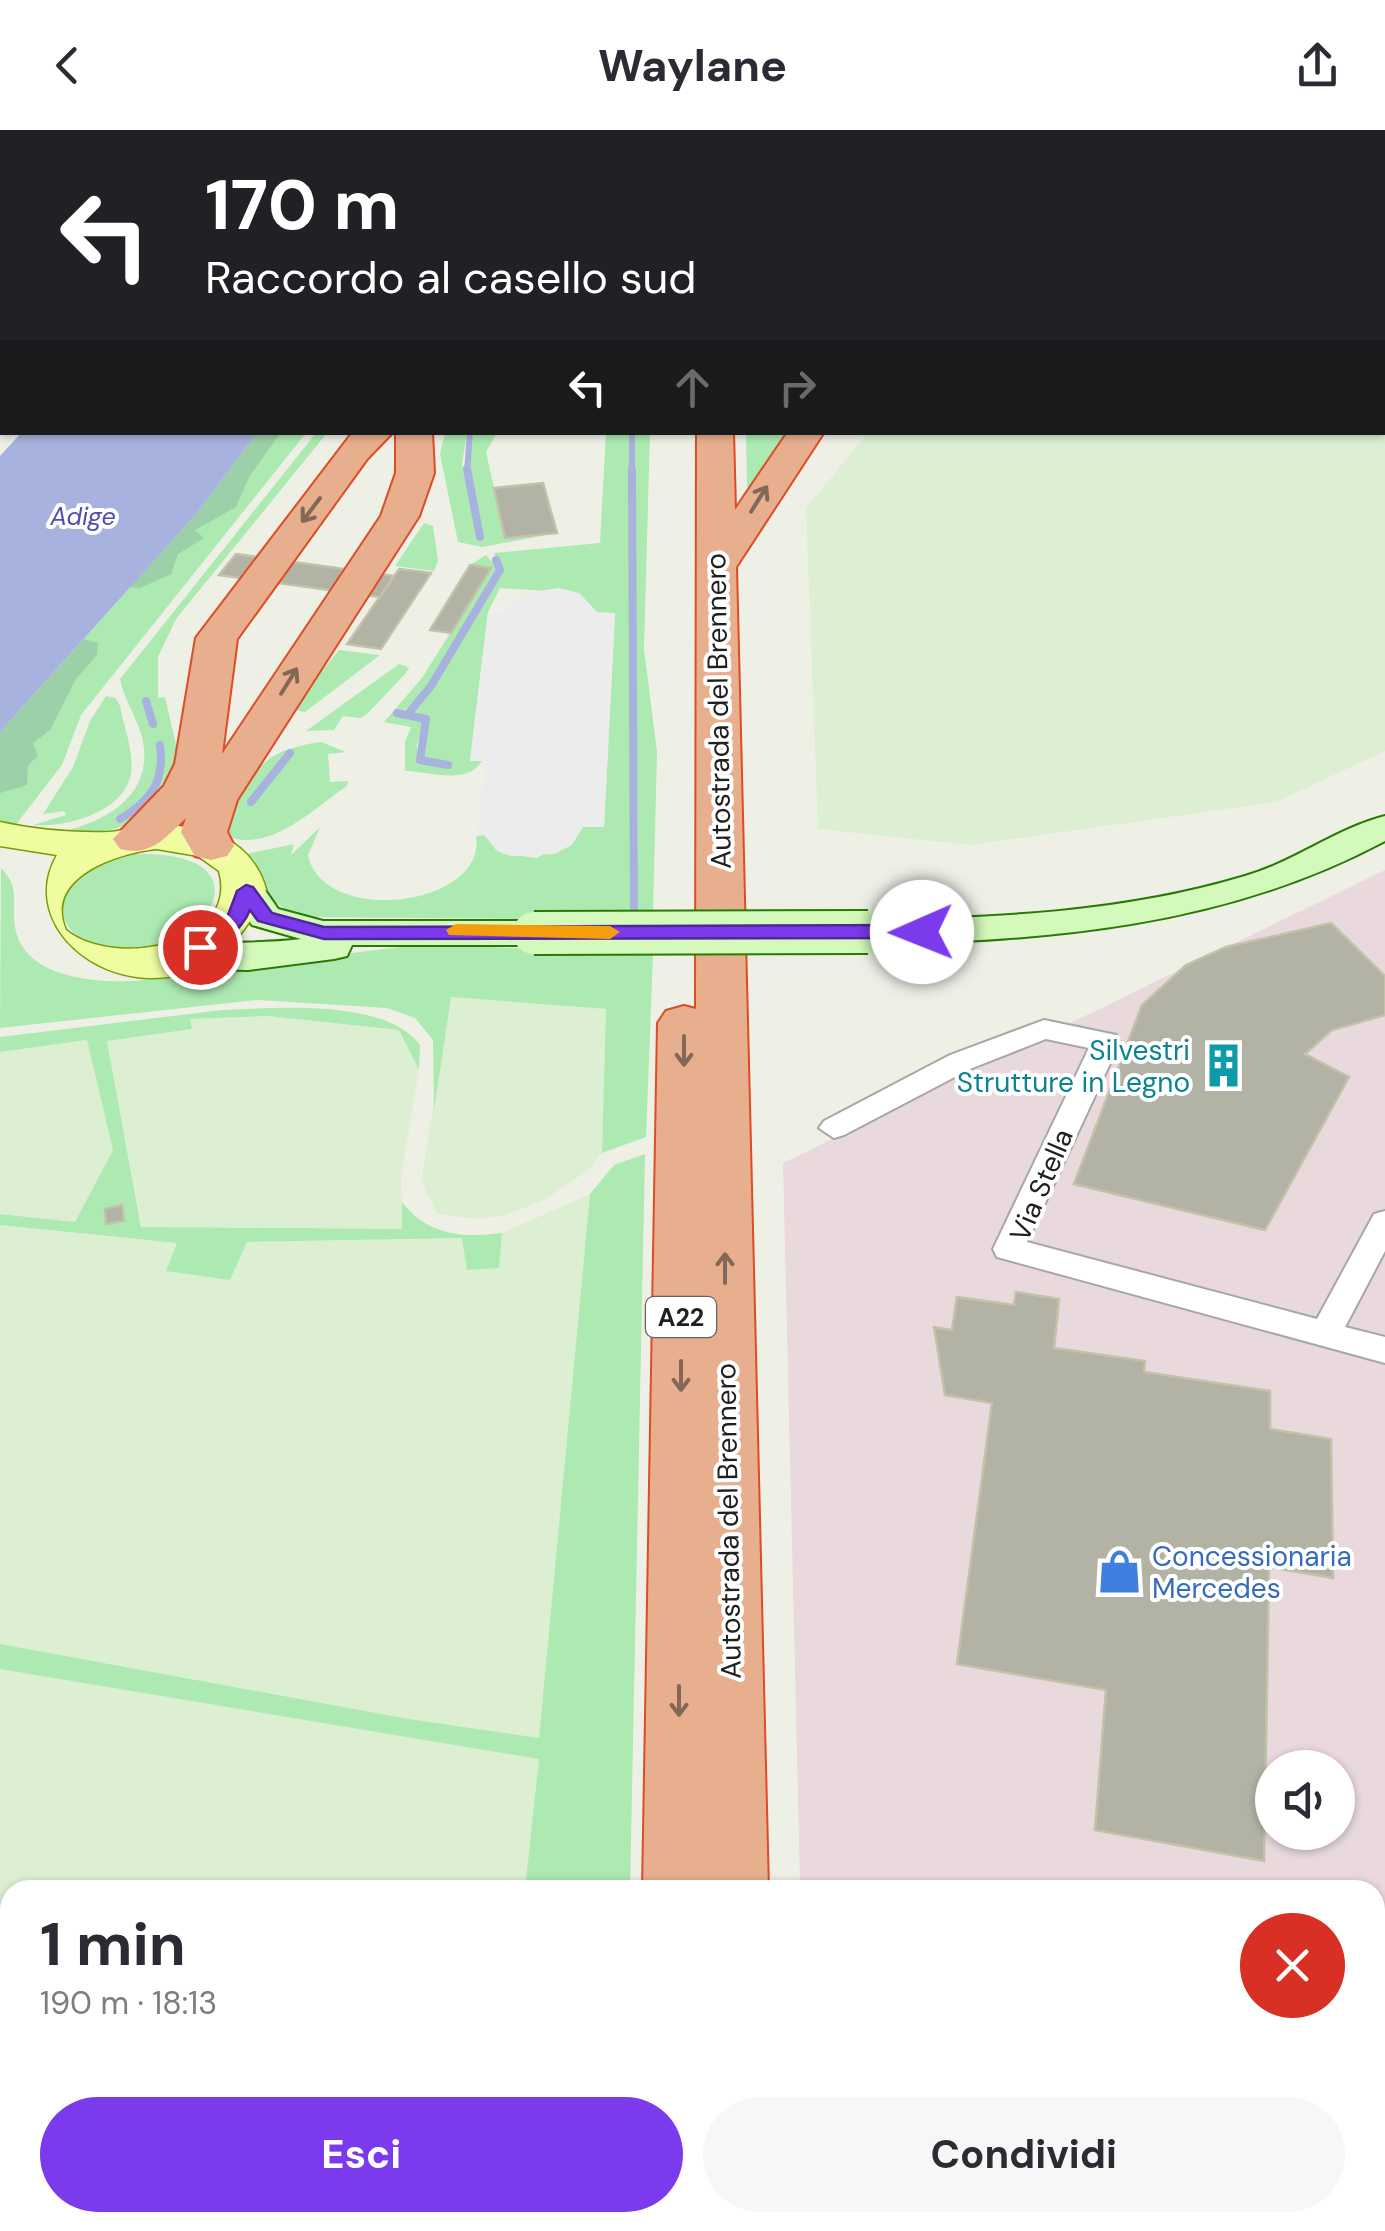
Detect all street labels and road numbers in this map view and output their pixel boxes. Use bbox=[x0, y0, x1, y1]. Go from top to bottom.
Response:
street label: Autostrada del Brennero bbox=[697, 553, 740, 869]
street label: Via Stella bbox=[1001, 1123, 1082, 1247]
road number: A22 bbox=[646, 1297, 716, 1337]
street label: Autostrada del Brennero bbox=[707, 1363, 750, 1679]

